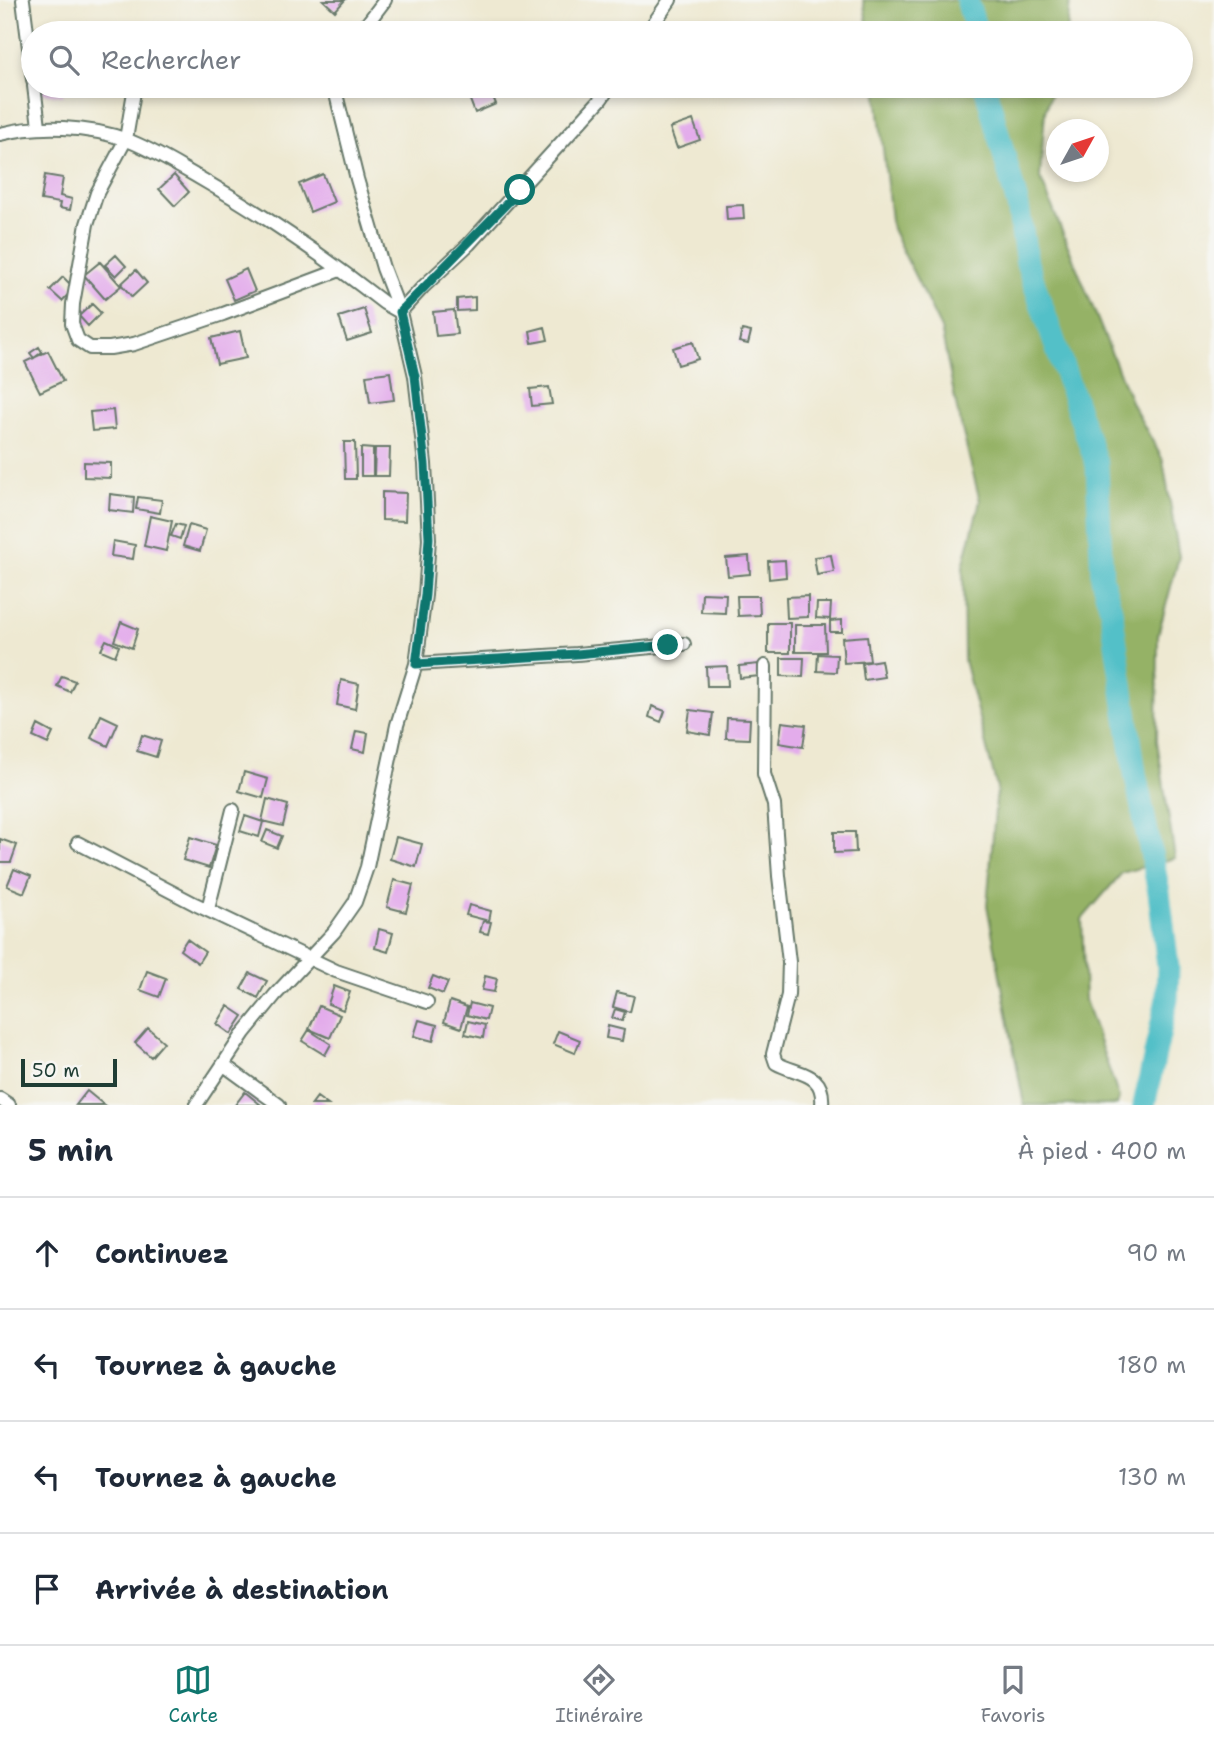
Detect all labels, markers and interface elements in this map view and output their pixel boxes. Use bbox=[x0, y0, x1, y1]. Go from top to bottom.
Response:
search box bbox=[21, 21, 1193, 98]
icon: search bbox=[45, 41, 83, 79]
text: Rechercher bbox=[101, 42, 241, 77]
north arrow bbox=[1046, 119, 1109, 182]
route start bbox=[504, 174, 535, 205]
route end bbox=[652, 629, 683, 660]
scale bar bbox=[21, 1056, 117, 1088]
text: 50 m bbox=[32, 1058, 80, 1083]
text: 5 min bbox=[28, 1130, 113, 1171]
text: À pied · 400 m bbox=[1017, 1136, 1186, 1166]
icon: ahead bbox=[28, 1234, 66, 1272]
text: Continuez bbox=[95, 1236, 229, 1271]
text: 90 m bbox=[1126, 1238, 1186, 1268]
icon: left bbox=[28, 1346, 66, 1384]
text: Tournez à gauche bbox=[95, 1348, 337, 1383]
text: 180 m bbox=[1117, 1350, 1186, 1380]
icon: left bbox=[28, 1458, 66, 1496]
text: Tournez à gauche bbox=[95, 1460, 337, 1495]
text: 130 m bbox=[1118, 1462, 1186, 1492]
icon: arrive bbox=[28, 1570, 66, 1608]
text: Arrivée à destination bbox=[95, 1572, 389, 1607]
tab: Carte bbox=[169, 1661, 218, 1728]
tab: Itinéraire bbox=[555, 1661, 644, 1728]
tab: Favoris bbox=[981, 1661, 1045, 1728]

